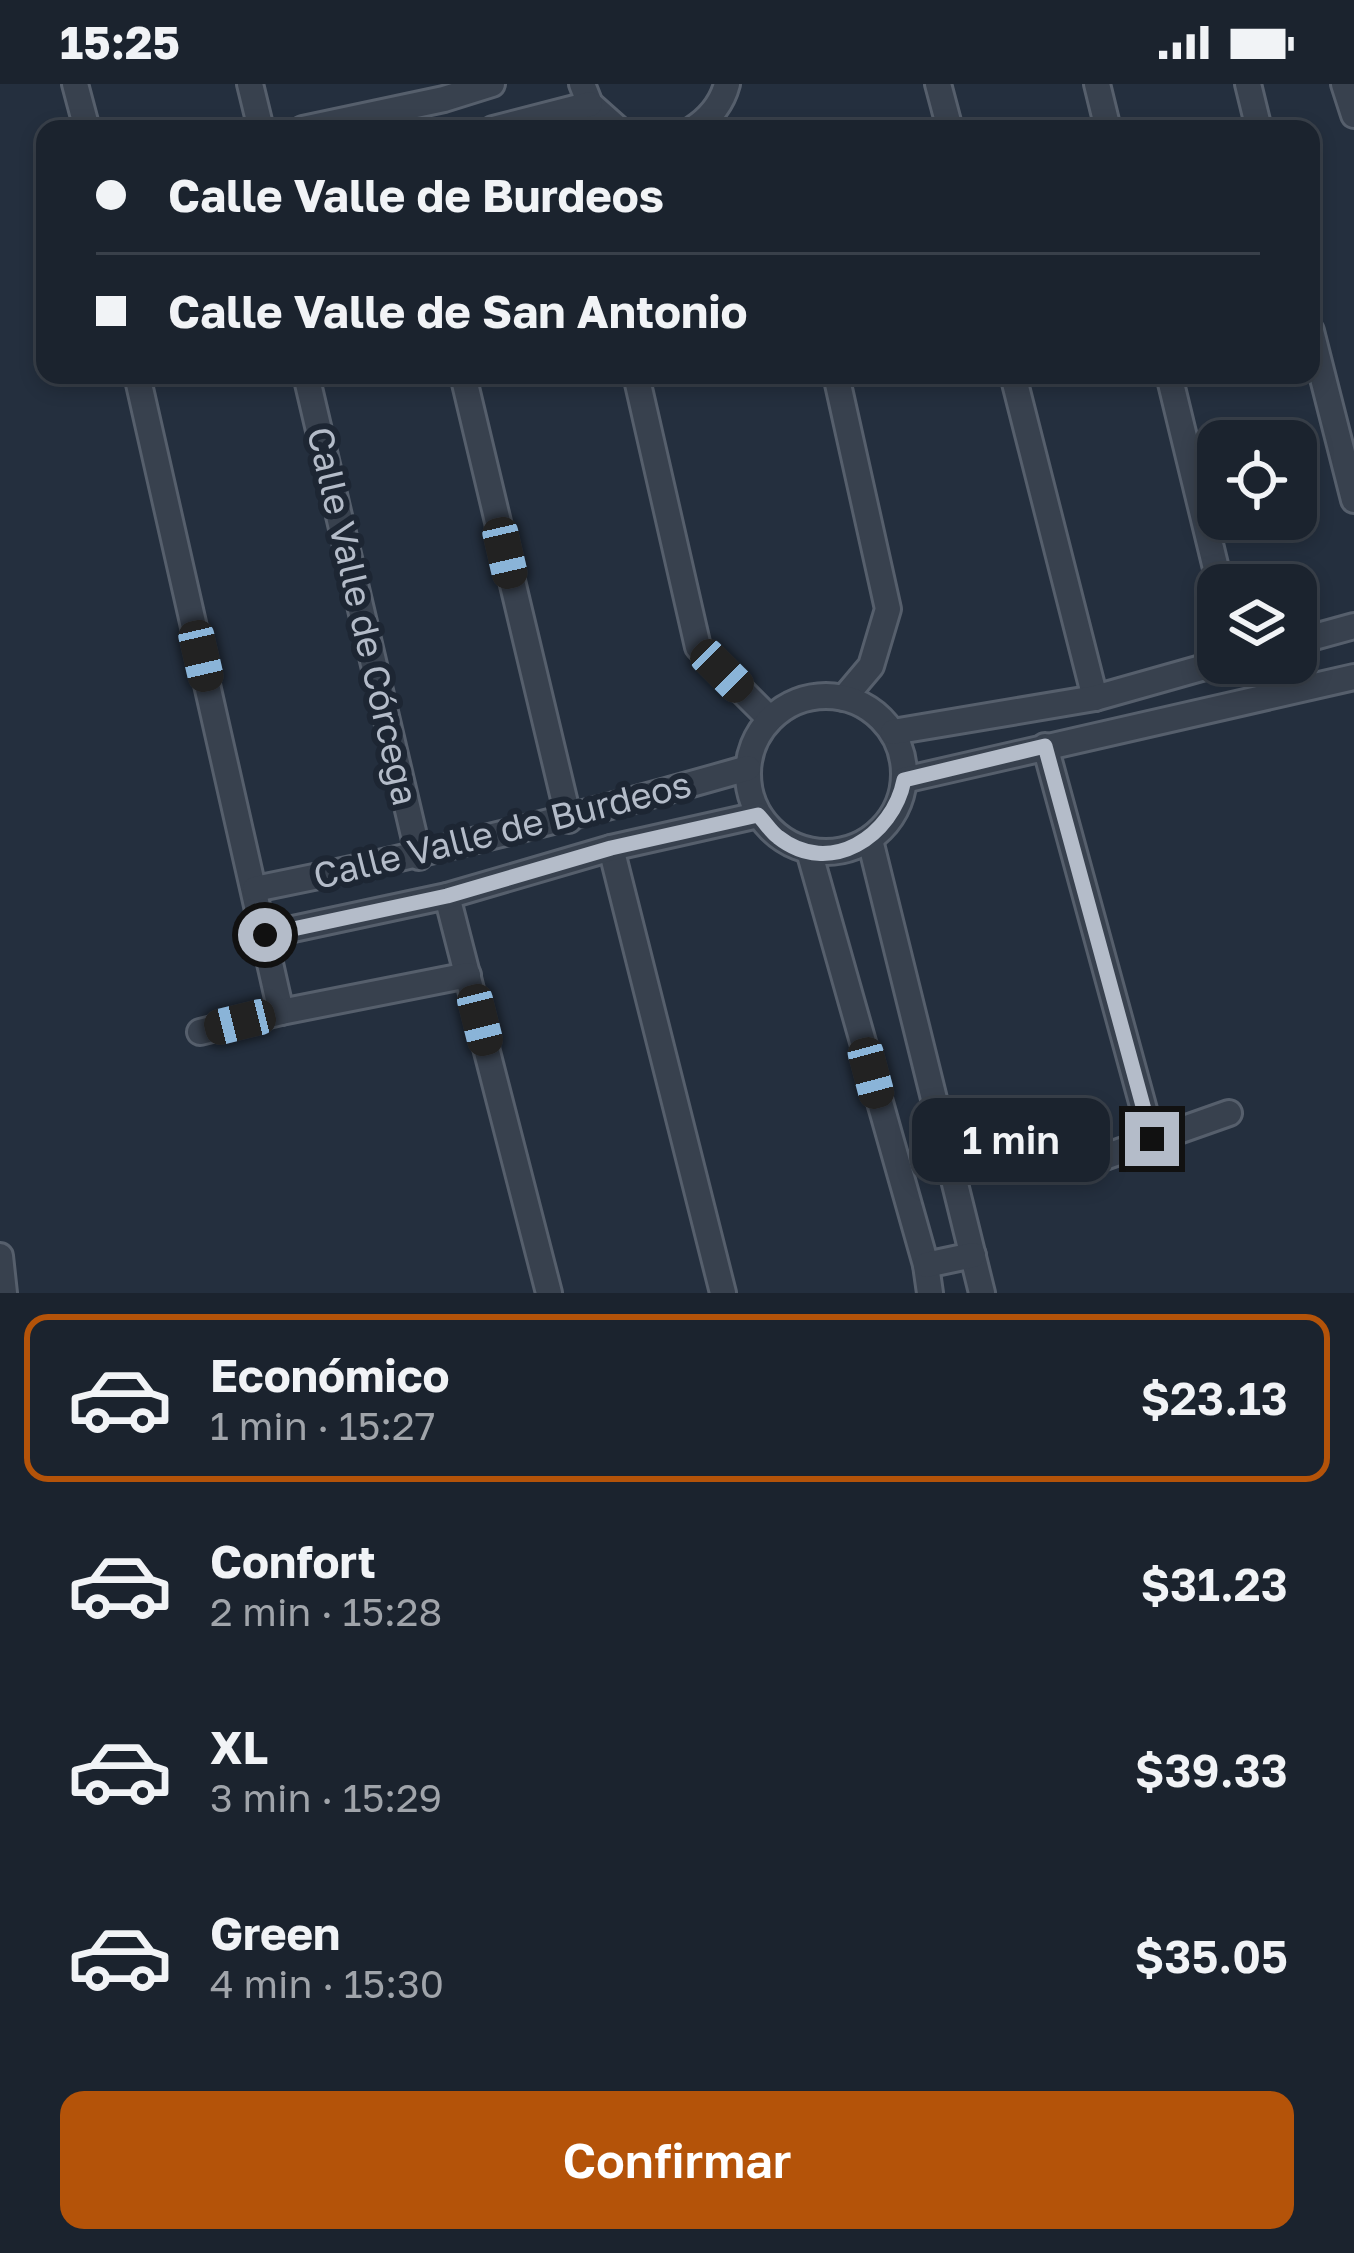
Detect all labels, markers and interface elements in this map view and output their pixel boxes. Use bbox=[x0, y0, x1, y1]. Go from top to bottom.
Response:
text: 15:25 bbox=[60, 15, 180, 69]
text: Calle Valle de Burdeos bbox=[168, 168, 664, 222]
text: Calle Valle de San Antonio bbox=[168, 284, 748, 338]
map controls bbox=[1197, 420, 1317, 684]
button: locate bbox=[1197, 420, 1317, 540]
street label: Calle Valle de Córcega bbox=[299, 423, 428, 809]
car bbox=[479, 514, 531, 592]
button: layers bbox=[1197, 564, 1317, 684]
car bbox=[175, 617, 227, 695]
car bbox=[684, 633, 760, 709]
street label: Calle Valle de Burdeos bbox=[309, 762, 695, 897]
route start bbox=[238, 908, 292, 962]
car bbox=[454, 981, 506, 1059]
car bbox=[201, 996, 279, 1048]
car bbox=[844, 1034, 898, 1112]
callout: 1 min bbox=[912, 1097, 1110, 1181]
route end bbox=[1125, 1112, 1179, 1166]
text: 1 min bbox=[962, 1116, 1060, 1163]
icon: car bbox=[66, 1344, 174, 1452]
text: Económico bbox=[210, 1348, 450, 1402]
text: $23.13 bbox=[1140, 1371, 1288, 1425]
text: 1 min · 15:27 bbox=[210, 1402, 435, 1449]
icon: car bbox=[66, 1530, 174, 1638]
text: Confort bbox=[210, 1534, 376, 1588]
text: $31.23 bbox=[1140, 1557, 1288, 1611]
text: 2 min · 15:28 bbox=[210, 1588, 442, 1635]
icon: car bbox=[66, 1716, 174, 1824]
text: XL bbox=[210, 1720, 268, 1774]
text: $39.33 bbox=[1135, 1743, 1288, 1797]
text: 3 min · 15:29 bbox=[210, 1774, 442, 1821]
icon: car bbox=[66, 1902, 174, 2010]
text: Green bbox=[210, 1906, 340, 1960]
text: $35.05 bbox=[1135, 1929, 1288, 1983]
text: 4 min · 15:30 bbox=[210, 1960, 444, 2007]
button: Confirmar bbox=[60, 2091, 1294, 2229]

